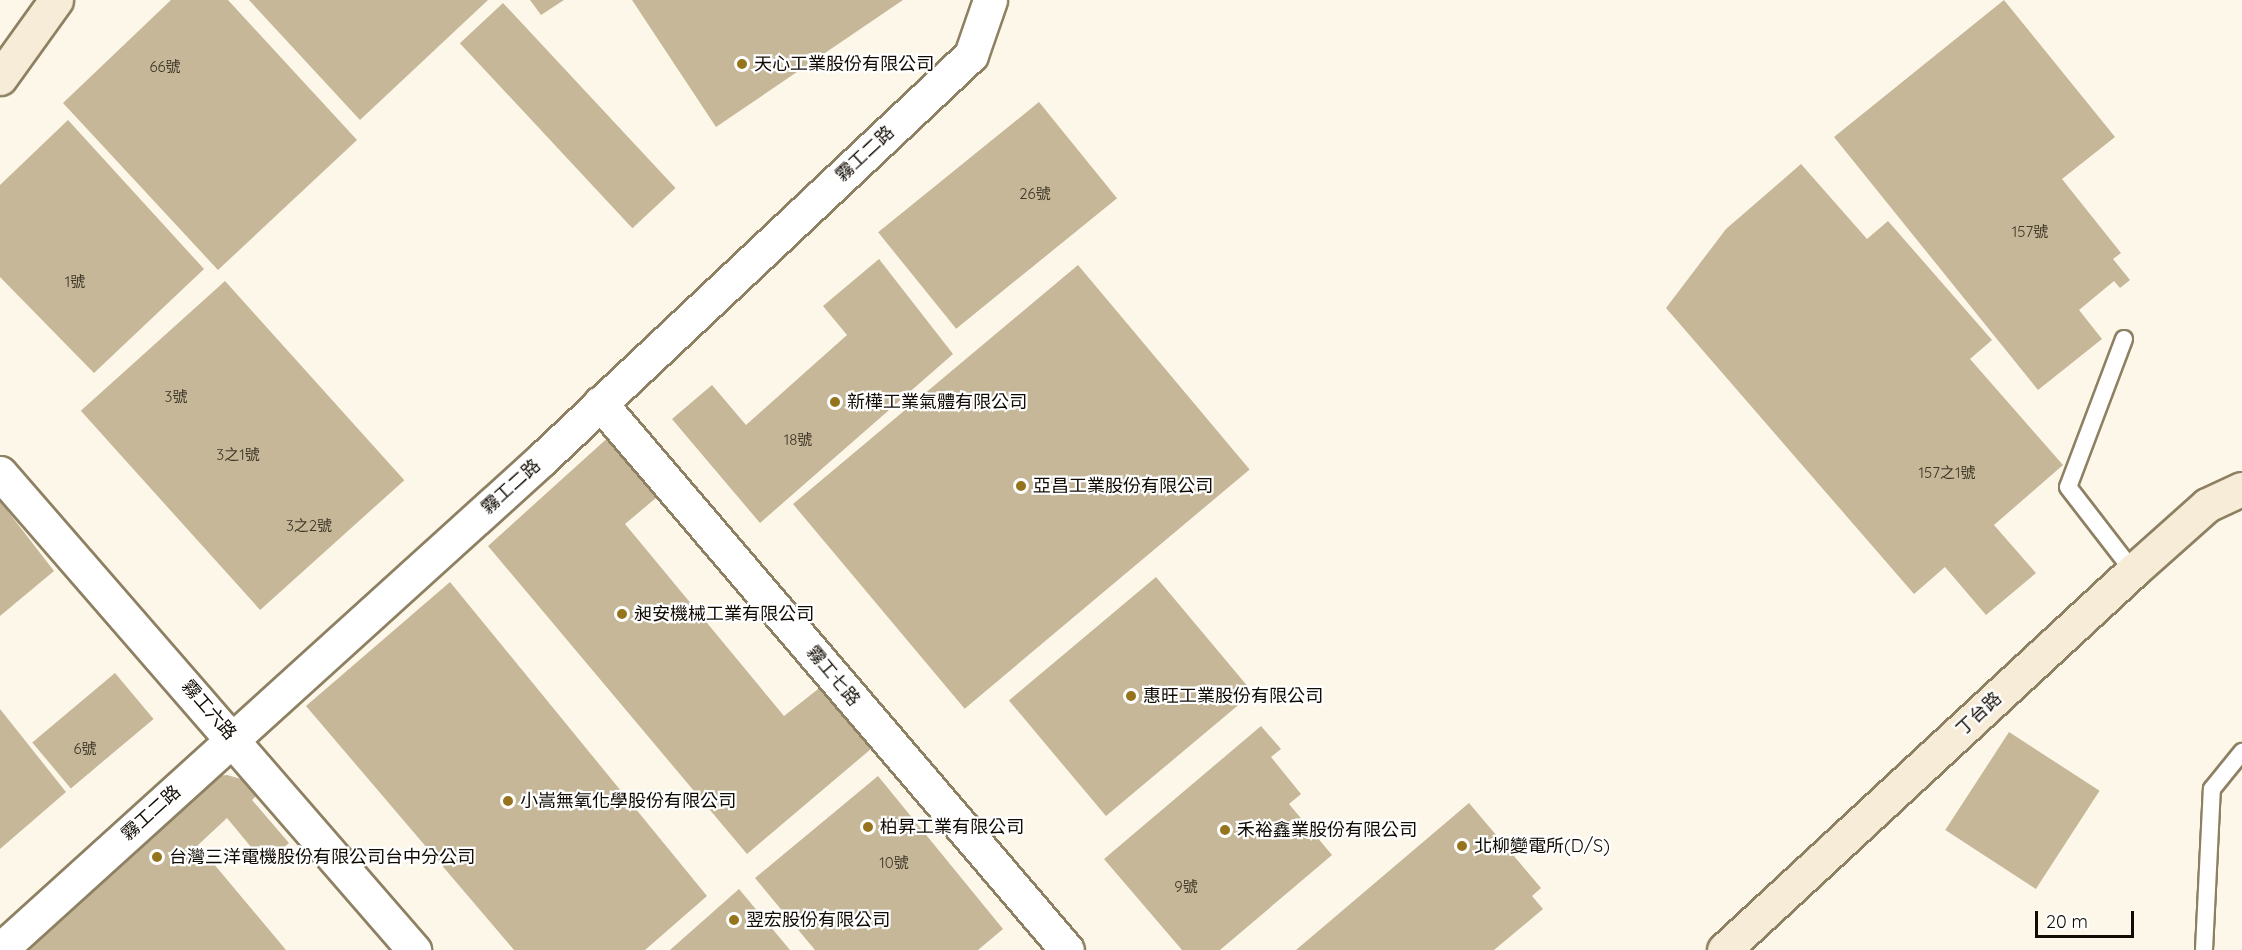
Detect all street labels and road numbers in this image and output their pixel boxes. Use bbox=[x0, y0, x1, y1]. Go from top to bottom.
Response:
street label: 霧工二路 bbox=[831, 122, 899, 186]
street label: 霧工二路 bbox=[477, 455, 545, 519]
street label: 霧工七路 bbox=[802, 641, 864, 711]
street label: 霧工六路 bbox=[177, 676, 241, 744]
street label: 丁台路 bbox=[1952, 688, 2006, 740]
street label: 霧工二路 bbox=[117, 781, 185, 845]

